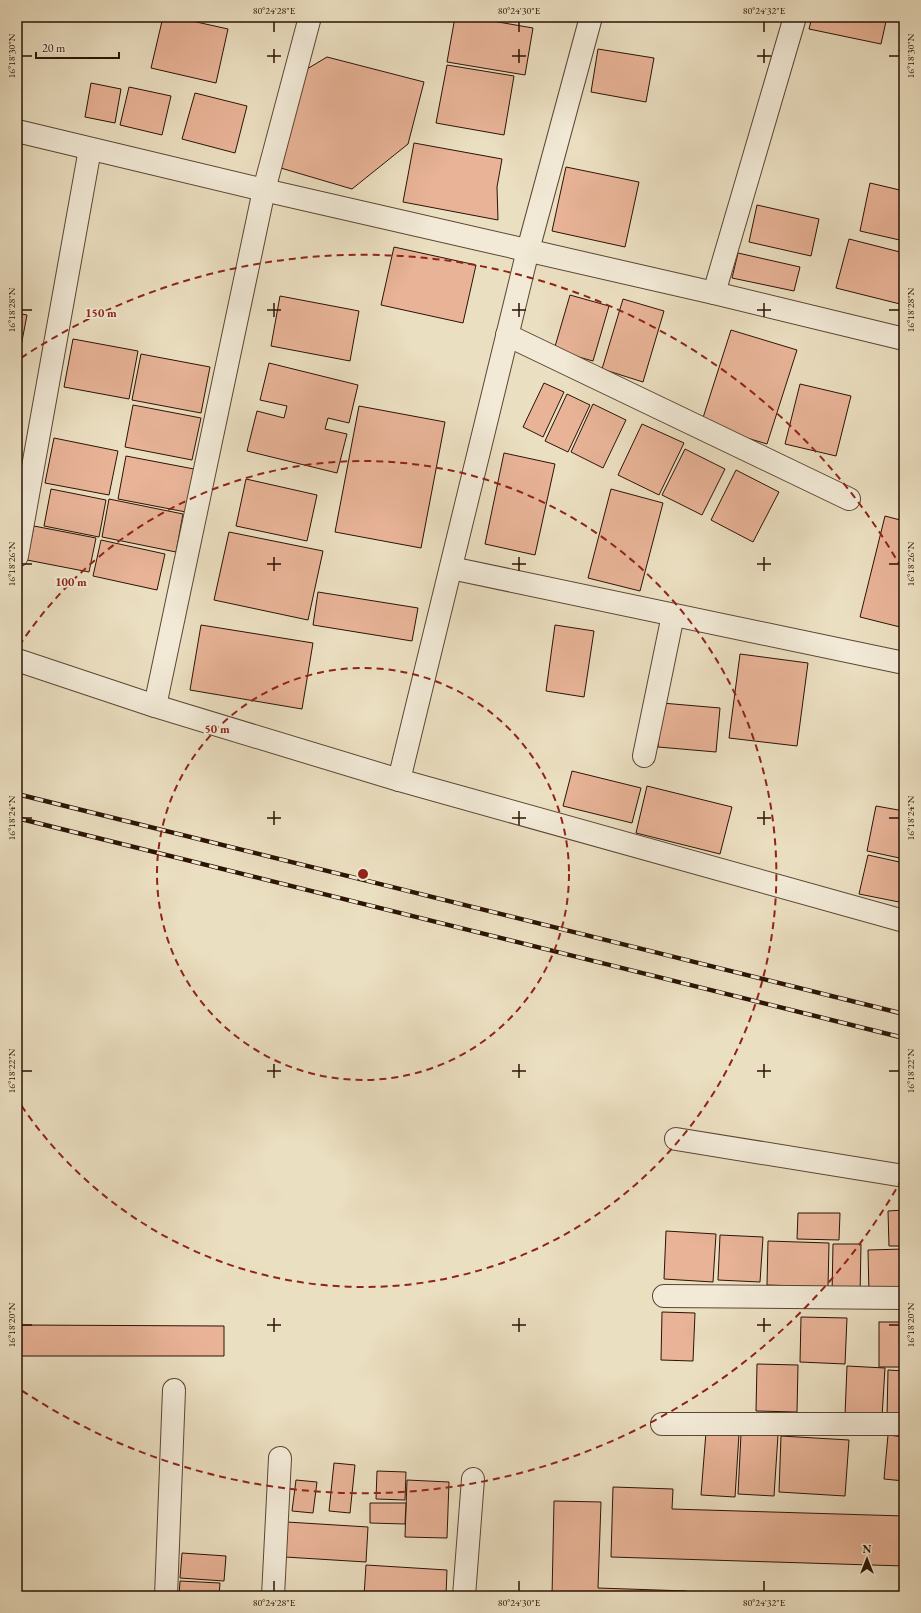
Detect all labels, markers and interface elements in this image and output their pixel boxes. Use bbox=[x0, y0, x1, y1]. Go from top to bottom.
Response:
text: 80°24'28"E bbox=[253, 4, 296, 17]
text: 80°24'30"E bbox=[498, 4, 541, 17]
text: 80°24'32"E bbox=[743, 4, 786, 17]
text: 16°18'30"N bbox=[5, 33, 18, 78]
text: 16°18'30"N bbox=[904, 33, 917, 78]
scale bar bbox=[36, 34, 119, 60]
text: 20 m bbox=[42, 40, 66, 56]
text: 16°18'28"N bbox=[5, 287, 18, 332]
text: 16°18'28"N bbox=[904, 287, 917, 332]
text: 150 m bbox=[85, 305, 117, 321]
text: 16°18'26"N bbox=[5, 541, 18, 586]
text: 16°18'26"N bbox=[904, 541, 917, 586]
text: 100 m bbox=[55, 574, 87, 590]
text: 50 m bbox=[204, 721, 230, 737]
text: 16°18'24"N bbox=[5, 795, 18, 840]
text: 16°18'24"N bbox=[904, 795, 917, 840]
centre of rings bbox=[356, 867, 370, 881]
text: 16°18'22"N bbox=[5, 1048, 18, 1093]
text: 16°18'22"N bbox=[904, 1048, 917, 1093]
text: 16°18'20"N bbox=[5, 1302, 18, 1347]
text: 16°18'20"N bbox=[904, 1302, 917, 1347]
north arrow bbox=[847, 1539, 887, 1579]
text: N bbox=[863, 1542, 872, 1556]
text: 80°24'28"E bbox=[253, 1596, 296, 1609]
text: 80°24'30"E bbox=[498, 1596, 541, 1609]
text: 80°24'32"E bbox=[743, 1596, 786, 1609]

